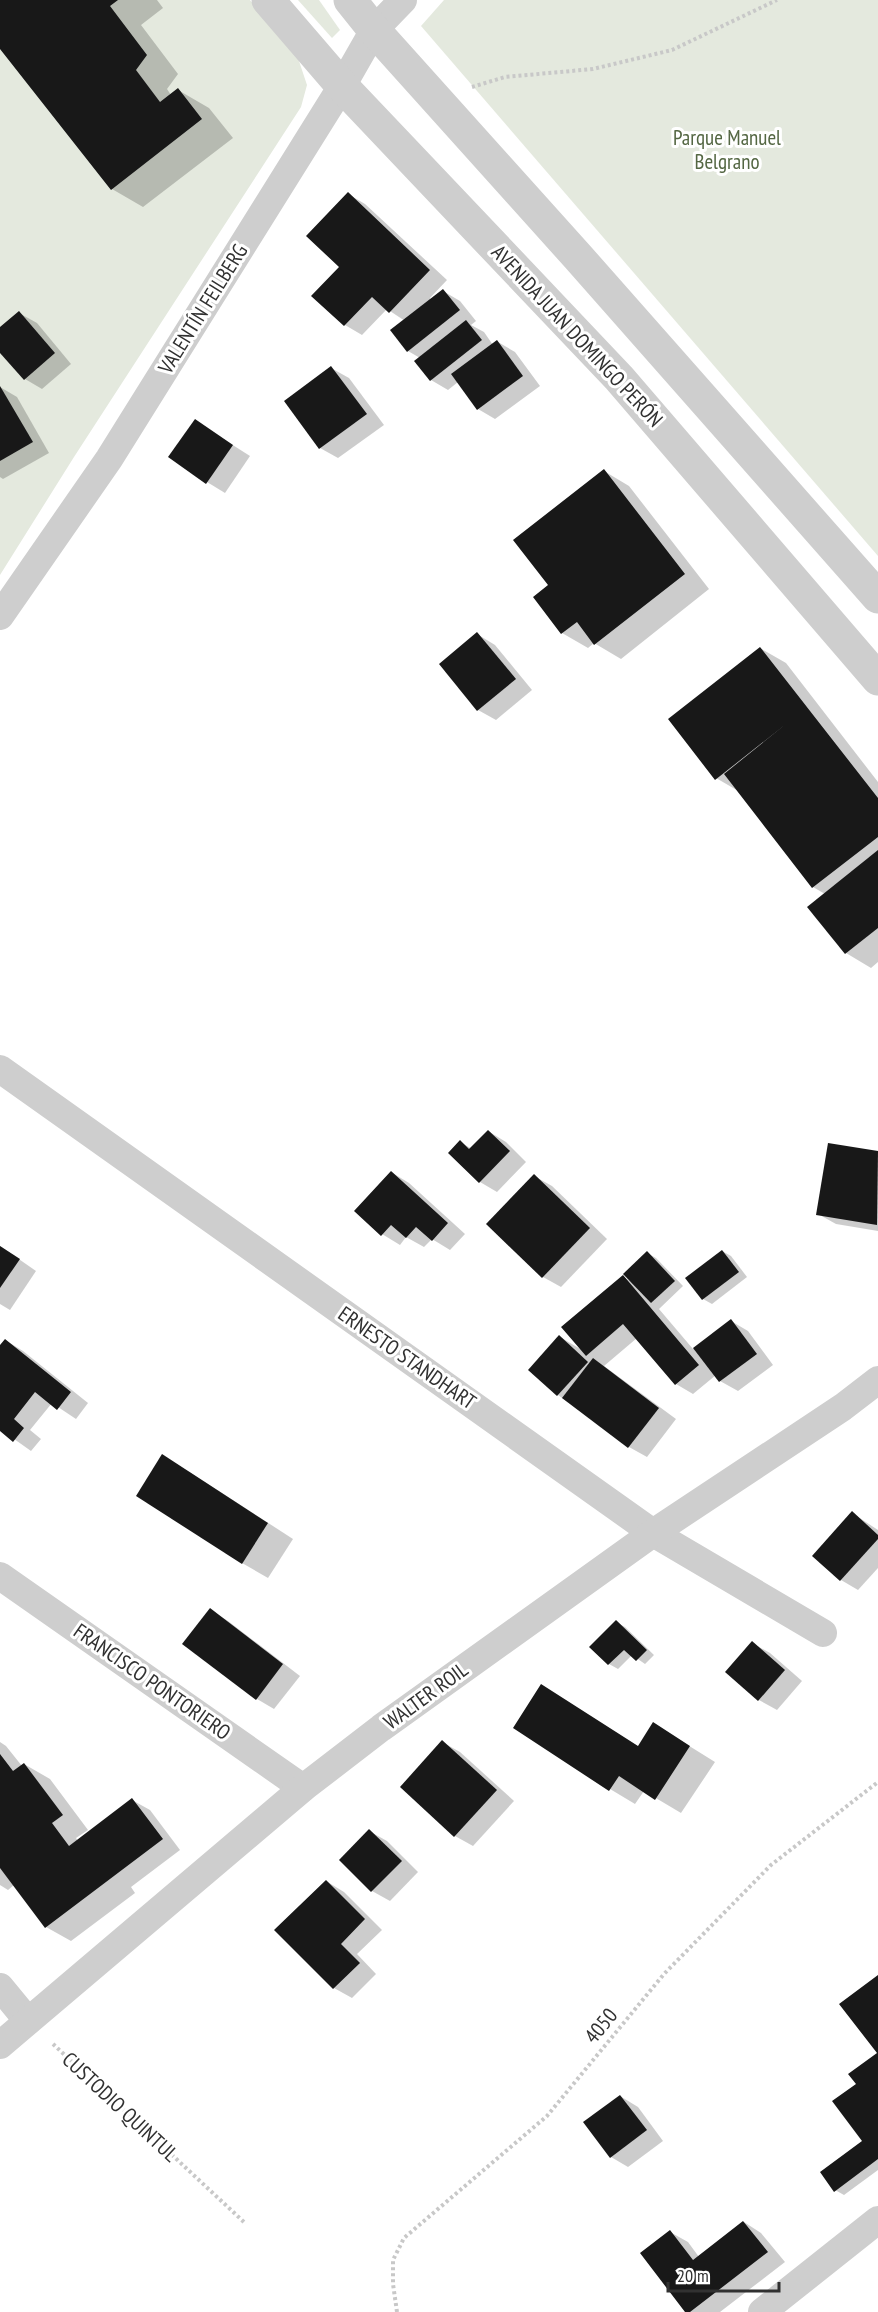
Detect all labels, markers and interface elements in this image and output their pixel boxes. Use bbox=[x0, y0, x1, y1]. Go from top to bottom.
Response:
park label: Parque Manuel Belgrano bbox=[673, 124, 781, 175]
street label: VALENTÍN FEILBERG bbox=[151, 239, 253, 379]
street label: AVENIDA JUAN DOMINGO PERÓN bbox=[486, 239, 669, 432]
street label: ERNESTO STANDHART bbox=[333, 1300, 482, 1415]
street label: FRANCISCO PONTORIERO bbox=[69, 1617, 236, 1746]
street label: WALTER ROIL bbox=[378, 1656, 473, 1735]
street label: 4050 bbox=[578, 2002, 623, 2049]
street label: CUSTODIO QUINTUL bbox=[57, 2046, 184, 2168]
scale bar bbox=[668, 2255, 779, 2293]
text: 20 m bbox=[677, 2264, 709, 2287]

